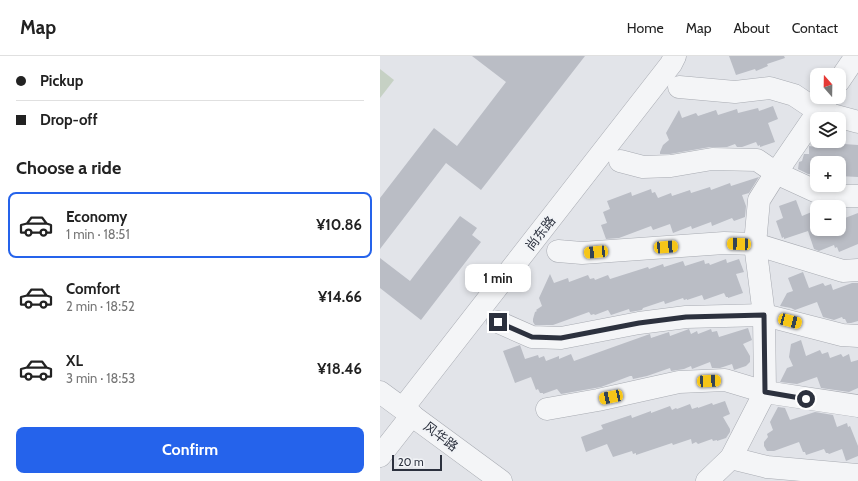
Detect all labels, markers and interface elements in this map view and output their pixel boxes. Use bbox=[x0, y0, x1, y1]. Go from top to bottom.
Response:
text: Map bbox=[20, 16, 56, 39]
text: Home bbox=[627, 19, 664, 37]
text: Map bbox=[686, 19, 711, 37]
text: About bbox=[733, 19, 770, 37]
text: Contact bbox=[792, 19, 838, 37]
north arrow bbox=[810, 68, 846, 104]
map controls bbox=[810, 68, 846, 236]
text: Pickup bbox=[40, 72, 83, 90]
text: Drop-off bbox=[40, 111, 98, 129]
button: layers bbox=[810, 112, 846, 148]
button: + bbox=[810, 156, 846, 192]
text: Choose a ride bbox=[16, 157, 121, 179]
button: − bbox=[810, 200, 846, 236]
icon: car bbox=[18, 207, 54, 243]
text: Economy bbox=[66, 208, 127, 226]
street label: 尚东路 bbox=[522, 213, 558, 253]
text: ¥10.86 bbox=[316, 216, 362, 234]
text: 1 min · 18:51 bbox=[66, 226, 130, 242]
car bbox=[727, 238, 751, 250]
car bbox=[654, 240, 678, 254]
car bbox=[584, 245, 608, 259]
callout: 1 min bbox=[465, 264, 531, 292]
text: 1 min bbox=[483, 270, 513, 286]
icon: car bbox=[18, 279, 54, 315]
text: Comfort bbox=[66, 280, 120, 298]
text: ¥14.66 bbox=[318, 288, 362, 306]
text: 2 min · 18:52 bbox=[66, 298, 135, 314]
car bbox=[777, 312, 803, 330]
route end bbox=[489, 313, 507, 331]
icon: car bbox=[18, 351, 54, 387]
text: XL bbox=[66, 352, 83, 370]
text: ¥18.46 bbox=[317, 360, 362, 378]
text: 3 min · 18:53 bbox=[66, 370, 135, 386]
car bbox=[697, 374, 721, 388]
car bbox=[598, 389, 624, 405]
route start bbox=[797, 390, 815, 408]
street label: 风华路 bbox=[421, 418, 461, 454]
button: Confirm bbox=[16, 427, 364, 473]
scale bar bbox=[392, 453, 442, 472]
text: 20 m bbox=[398, 455, 424, 469]

